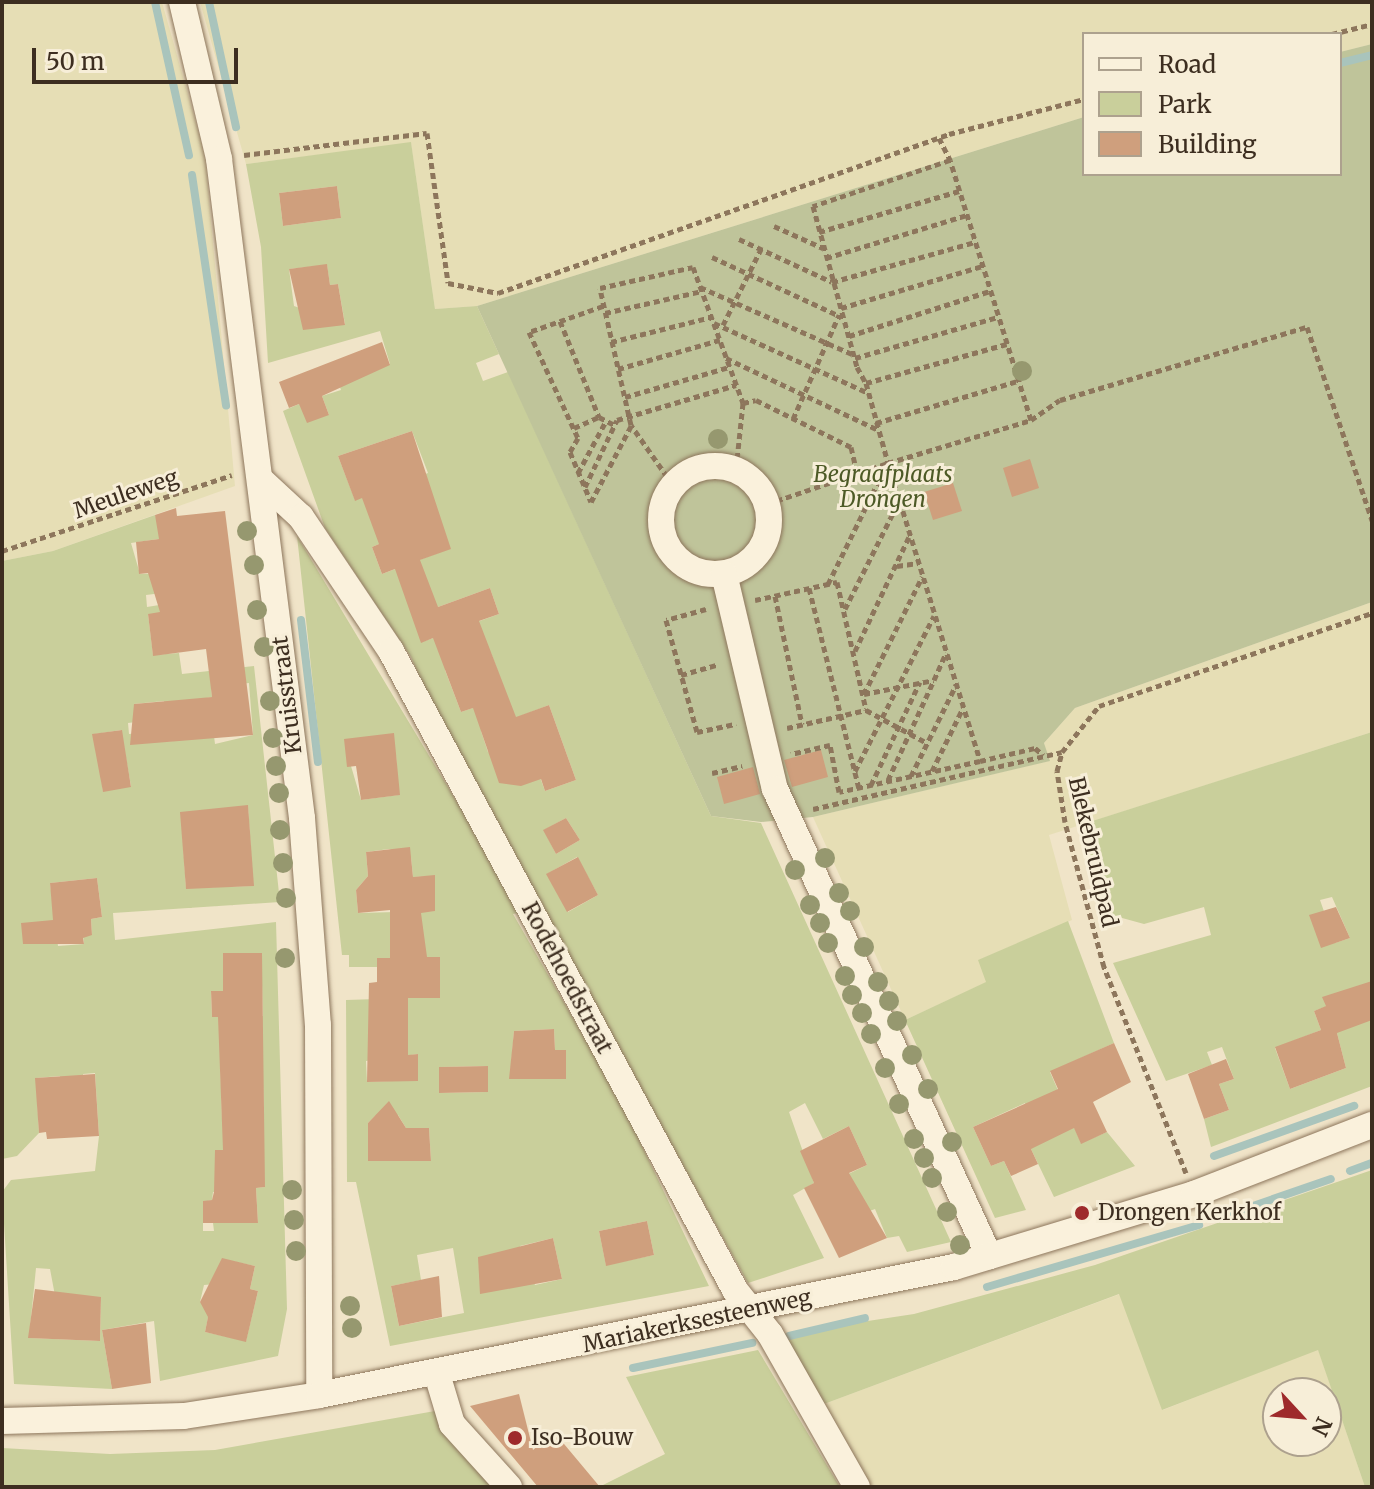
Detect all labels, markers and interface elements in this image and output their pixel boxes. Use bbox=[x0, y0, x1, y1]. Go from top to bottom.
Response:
scale bar bbox=[36, 32, 242, 82]
legend bbox=[1082, 32, 1342, 176]
text: 50 m bbox=[46, 46, 105, 77]
text: Road bbox=[1158, 49, 1216, 80]
text: Park bbox=[1158, 89, 1211, 120]
text: Building bbox=[1158, 129, 1257, 160]
park label: Begraafplaats Drongen bbox=[814, 461, 952, 512]
street label: Meuleweg bbox=[70, 464, 182, 524]
street label: Kruisstraat bbox=[267, 635, 307, 755]
street label: Blekebruidpad bbox=[1063, 774, 1123, 930]
street label: Rodehoedstraat bbox=[516, 898, 618, 1058]
place label: Drongen Kerkhof bbox=[1098, 1200, 1281, 1226]
marker: Drongen Kerkhof bbox=[1073, 1204, 1091, 1222]
street label: Mariakerksesteenweg bbox=[580, 1284, 814, 1358]
north arrow bbox=[1262, 1377, 1342, 1457]
text: N bbox=[1305, 1413, 1338, 1441]
place label: Iso-Bouw bbox=[531, 1425, 633, 1451]
marker: Iso-Bouw bbox=[506, 1429, 524, 1447]

